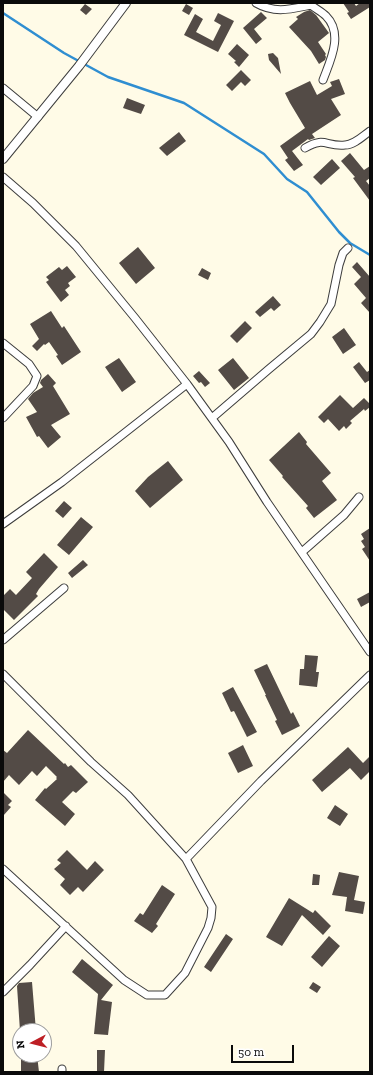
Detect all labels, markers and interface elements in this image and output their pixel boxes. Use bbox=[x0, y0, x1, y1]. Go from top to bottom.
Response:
north arrow bbox=[12, 1023, 52, 1063]
scale bar bbox=[233, 1037, 296, 1063]
text: N bbox=[14, 1039, 28, 1049]
text: 50 m bbox=[238, 1045, 264, 1059]

